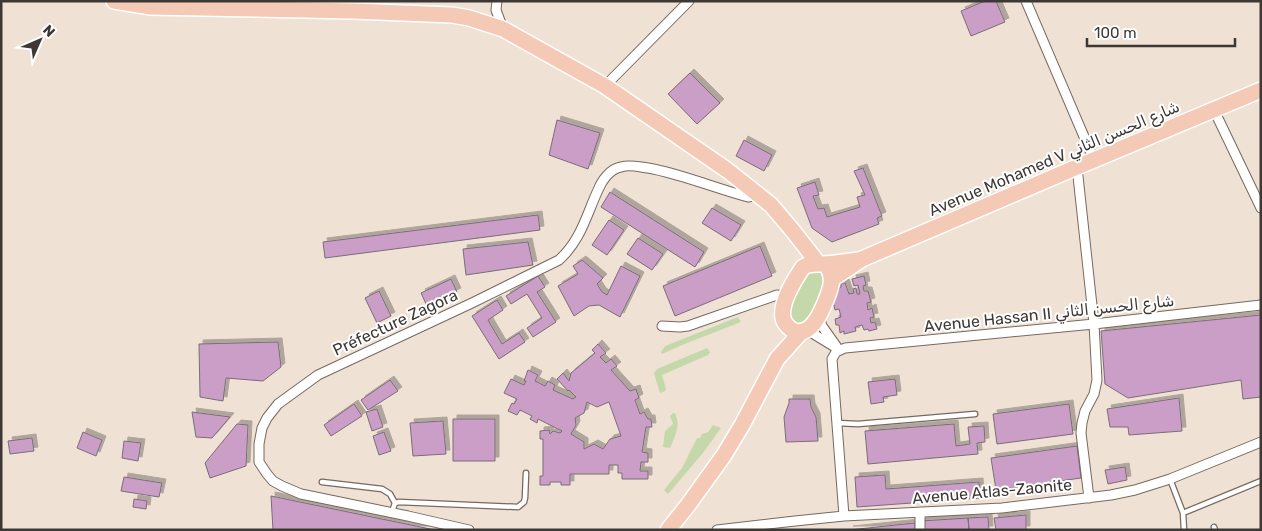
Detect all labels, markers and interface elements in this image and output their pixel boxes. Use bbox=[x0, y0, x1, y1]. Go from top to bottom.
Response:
north arrow bbox=[15, 15, 65, 65]
scale bar bbox=[1087, 15, 1234, 47]
text: N bbox=[39, 22, 58, 41]
text: 100 m bbox=[1094, 24, 1136, 42]
street label: Avenue Mohamed V شارع الحسن الثاني bbox=[926, 97, 1184, 223]
street label: Préfecture Zagora bbox=[330, 285, 461, 360]
street label: Avenue Hassan II شارع الحسن الثاني bbox=[923, 291, 1175, 339]
street label: Avenue Atlas-Zaonite bbox=[911, 475, 1073, 508]

